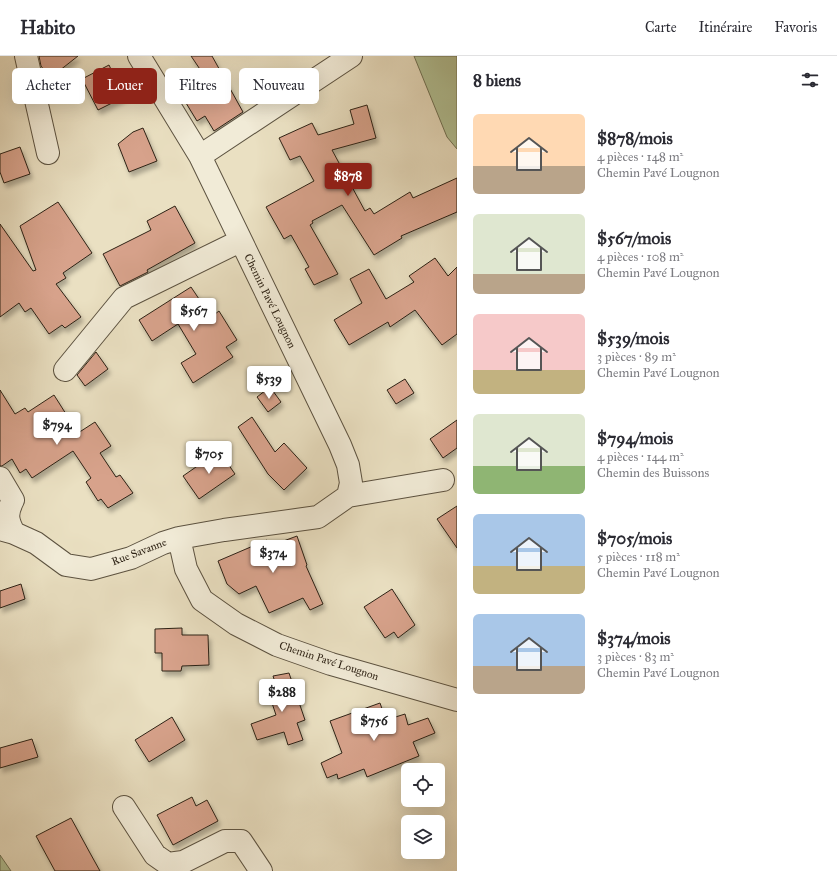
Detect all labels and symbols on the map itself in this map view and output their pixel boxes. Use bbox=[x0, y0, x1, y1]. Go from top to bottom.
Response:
pin: $878 bbox=[324, 163, 372, 197]
street label: Chemin Pavé Lougnon bbox=[241, 252, 299, 351]
pin: $567 bbox=[170, 298, 218, 332]
pin: $539 bbox=[245, 366, 293, 400]
pin: $794 bbox=[33, 412, 81, 446]
pin: $705 bbox=[185, 441, 233, 475]
street label: Rue Savanne bbox=[110, 535, 169, 568]
pin: $374 bbox=[249, 540, 297, 574]
street label: Chemin Pavé Lougnon bbox=[278, 639, 380, 683]
pin: $288 bbox=[258, 679, 306, 713]
pin: $756 bbox=[350, 708, 398, 742]

